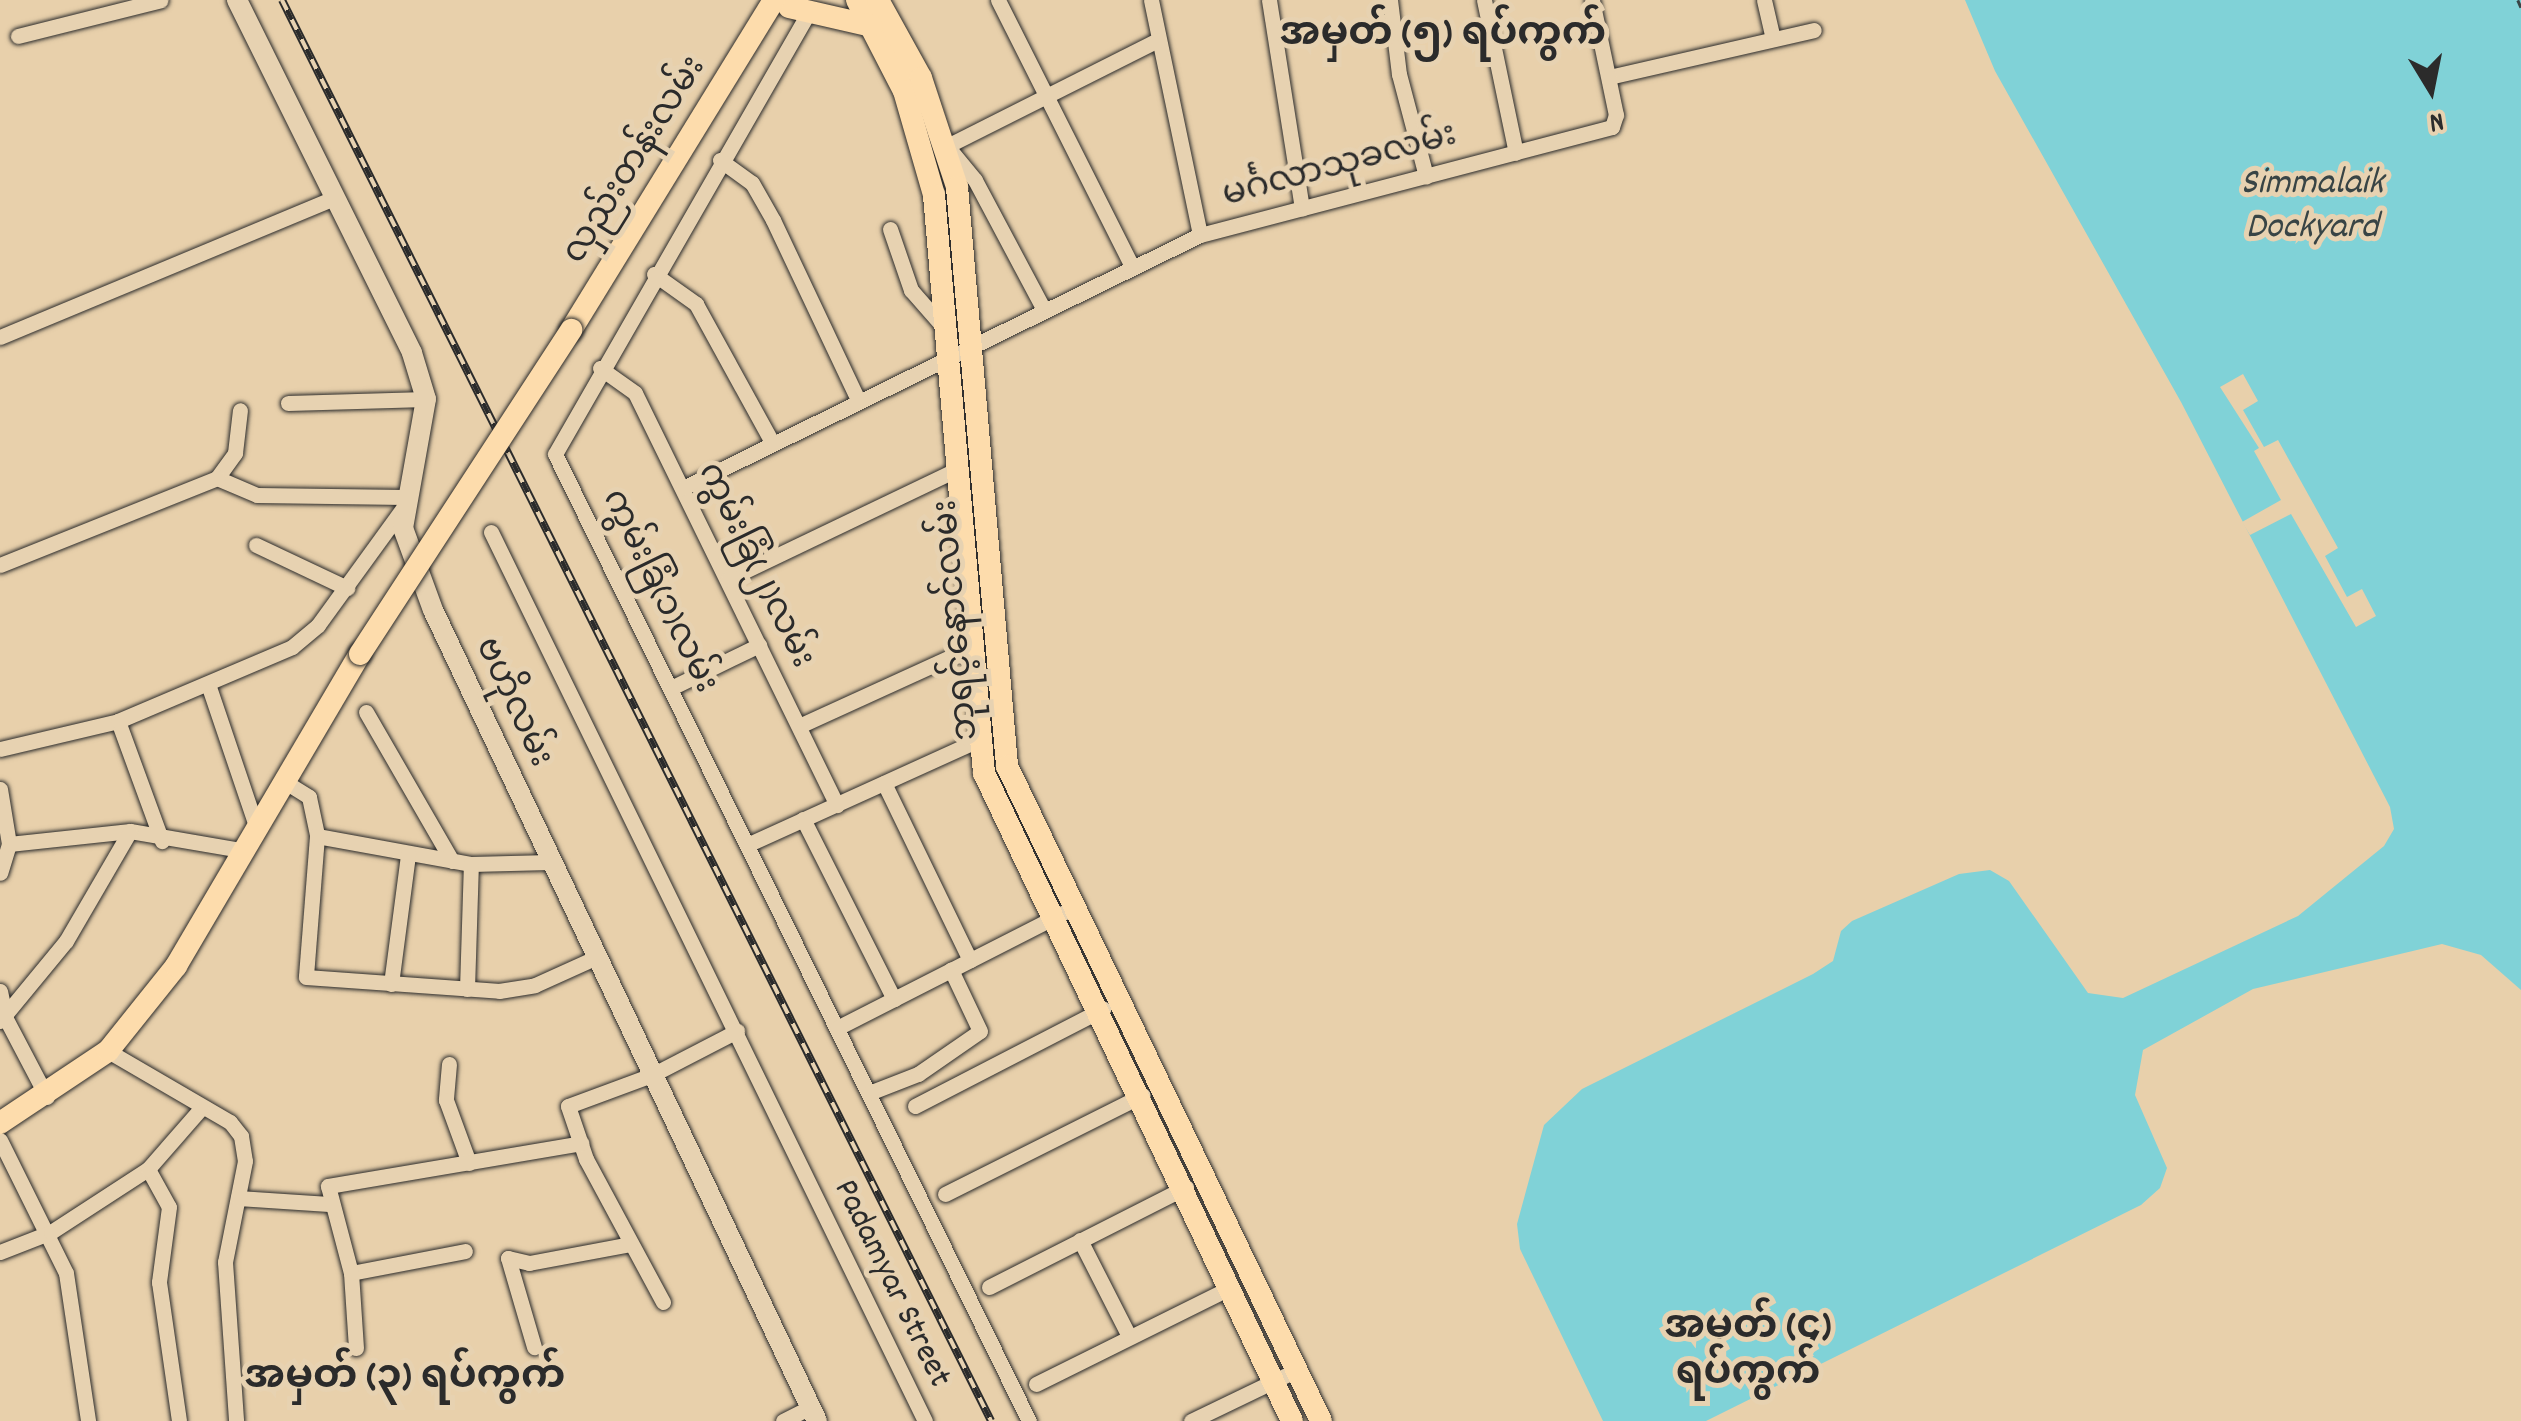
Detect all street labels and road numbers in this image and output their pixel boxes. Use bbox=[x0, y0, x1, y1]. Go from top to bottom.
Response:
street label: လှည်းတန်းလမ်း bbox=[555, 49, 717, 273]
street label: မင်္ဂလာသုခလမ်း bbox=[1218, 116, 1462, 218]
street label: ကွမ်းခြံ(၂)လမ်း bbox=[686, 457, 822, 675]
street label: ကွမ်းခြံ(၁)လမ်း bbox=[591, 483, 725, 701]
street label: ဘုရင့်နောင်လမ်း bbox=[927, 498, 989, 742]
street label: ဗဟိုလမ်း bbox=[464, 632, 560, 774]
street label: Padamyar Street bbox=[823, 1173, 959, 1395]

